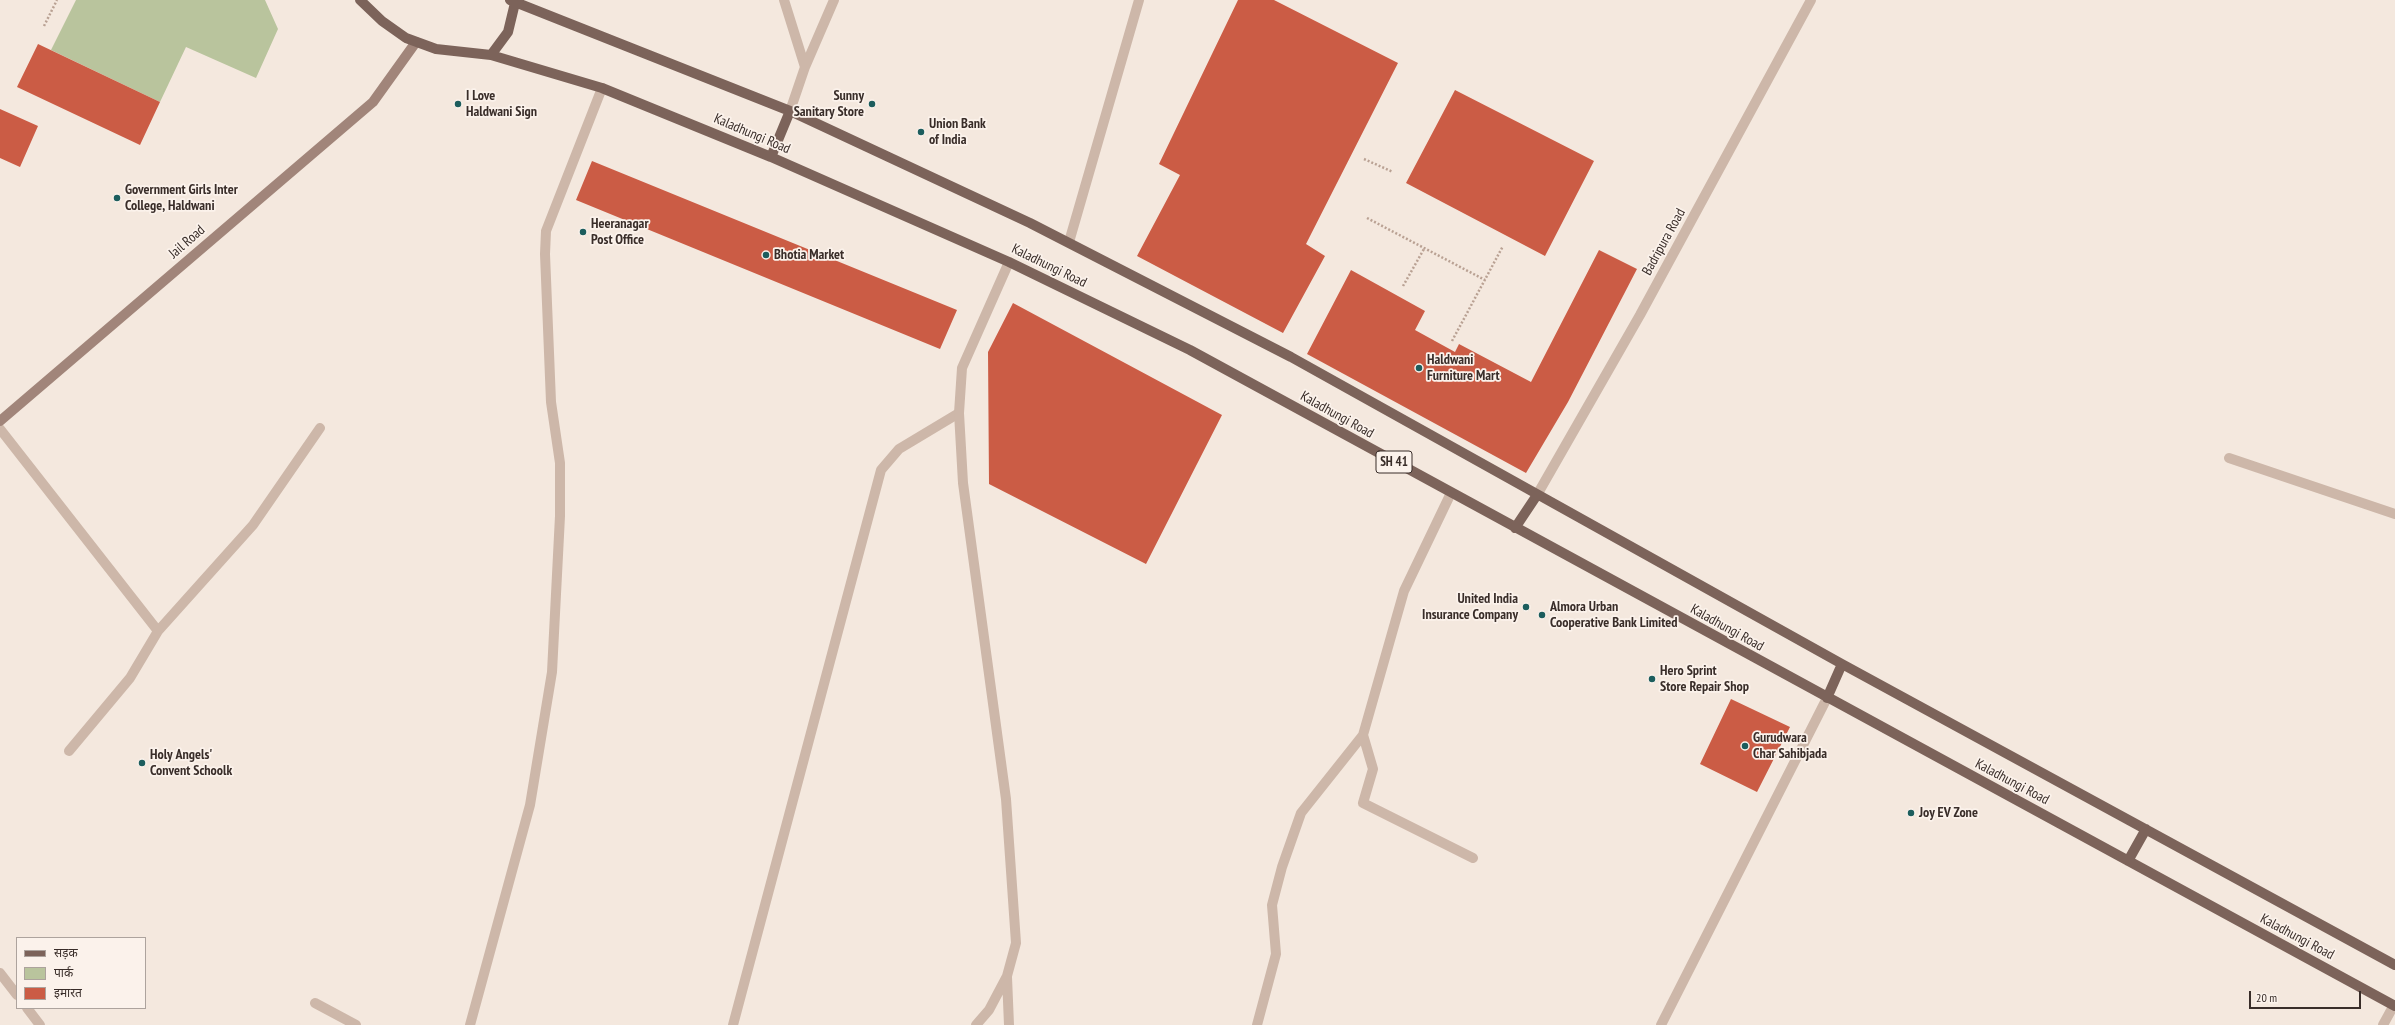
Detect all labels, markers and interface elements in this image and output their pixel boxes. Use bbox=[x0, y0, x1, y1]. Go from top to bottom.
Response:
place label: I Love Haldwani Sign bbox=[466, 88, 537, 120]
place label: Sunny Sanitary Store bbox=[794, 88, 864, 120]
marker: I Love Haldwani Sign bbox=[453, 99, 463, 109]
marker: Sunny Sanitary Store bbox=[867, 99, 877, 109]
street label: Kaladhungi Road bbox=[711, 110, 793, 158]
place label: Union Bank of India bbox=[929, 116, 986, 148]
marker: Union Bank of India bbox=[916, 127, 926, 137]
place label: Government Girls Inter College, Haldwani bbox=[125, 182, 238, 214]
marker: Government Girls Inter College, Haldwani bbox=[112, 193, 122, 203]
street label: Badripura Road bbox=[1639, 206, 1689, 278]
place label: Heeranagar Post Office bbox=[591, 216, 648, 248]
street label: Jail Road bbox=[166, 222, 208, 262]
marker: Heeranagar Post Office bbox=[578, 227, 588, 237]
street label: Kaladhungi Road bbox=[1009, 241, 1089, 291]
place label: Bhotia Market bbox=[774, 247, 844, 263]
marker: Bhotia Market bbox=[761, 250, 771, 260]
place label: Haldwani Furniture Mart bbox=[1427, 352, 1500, 384]
marker: Haldwani Furniture Mart bbox=[1414, 363, 1424, 373]
street label: Kaladhungi Road bbox=[1297, 388, 1377, 442]
road number: SH 41 bbox=[1376, 451, 1412, 473]
place label: United India Insurance Company bbox=[1422, 591, 1518, 624]
place label: Almora Urban Cooperative Bank Limited bbox=[1550, 599, 1678, 632]
street label: Kaladhungi Road bbox=[1687, 601, 1767, 655]
marker: United India Insurance Company bbox=[1521, 602, 1531, 612]
marker: Almora Urban Cooperative Bank Limited bbox=[1537, 610, 1547, 620]
place label: Hero Sprint Store Repair Shop bbox=[1660, 663, 1749, 696]
marker: Hero Sprint Store Repair Shop bbox=[1647, 674, 1657, 684]
place label: Gurudwara Char Sahibjada bbox=[1753, 730, 1827, 762]
marker: Gurudwara Char Sahibjada bbox=[1740, 741, 1750, 751]
place label: Holy Angels' Convent Schoolk bbox=[150, 747, 232, 780]
street label: Kaladhungi Road bbox=[1972, 755, 2052, 809]
marker: Holy Angels' Convent Schoolk bbox=[137, 758, 147, 768]
place label: Joy EV Zone bbox=[1919, 805, 1978, 821]
marker: Joy EV Zone bbox=[1906, 808, 1916, 818]
street label: Kaladhungi Road bbox=[2257, 910, 2337, 964]
legend bbox=[16, 937, 146, 1009]
text: सड़क bbox=[54, 945, 78, 960]
text: पार्क bbox=[54, 965, 73, 980]
scale bar bbox=[2251, 983, 2363, 1009]
text: इमारत bbox=[54, 985, 82, 1000]
text: 20 m bbox=[2256, 990, 2277, 1005]

